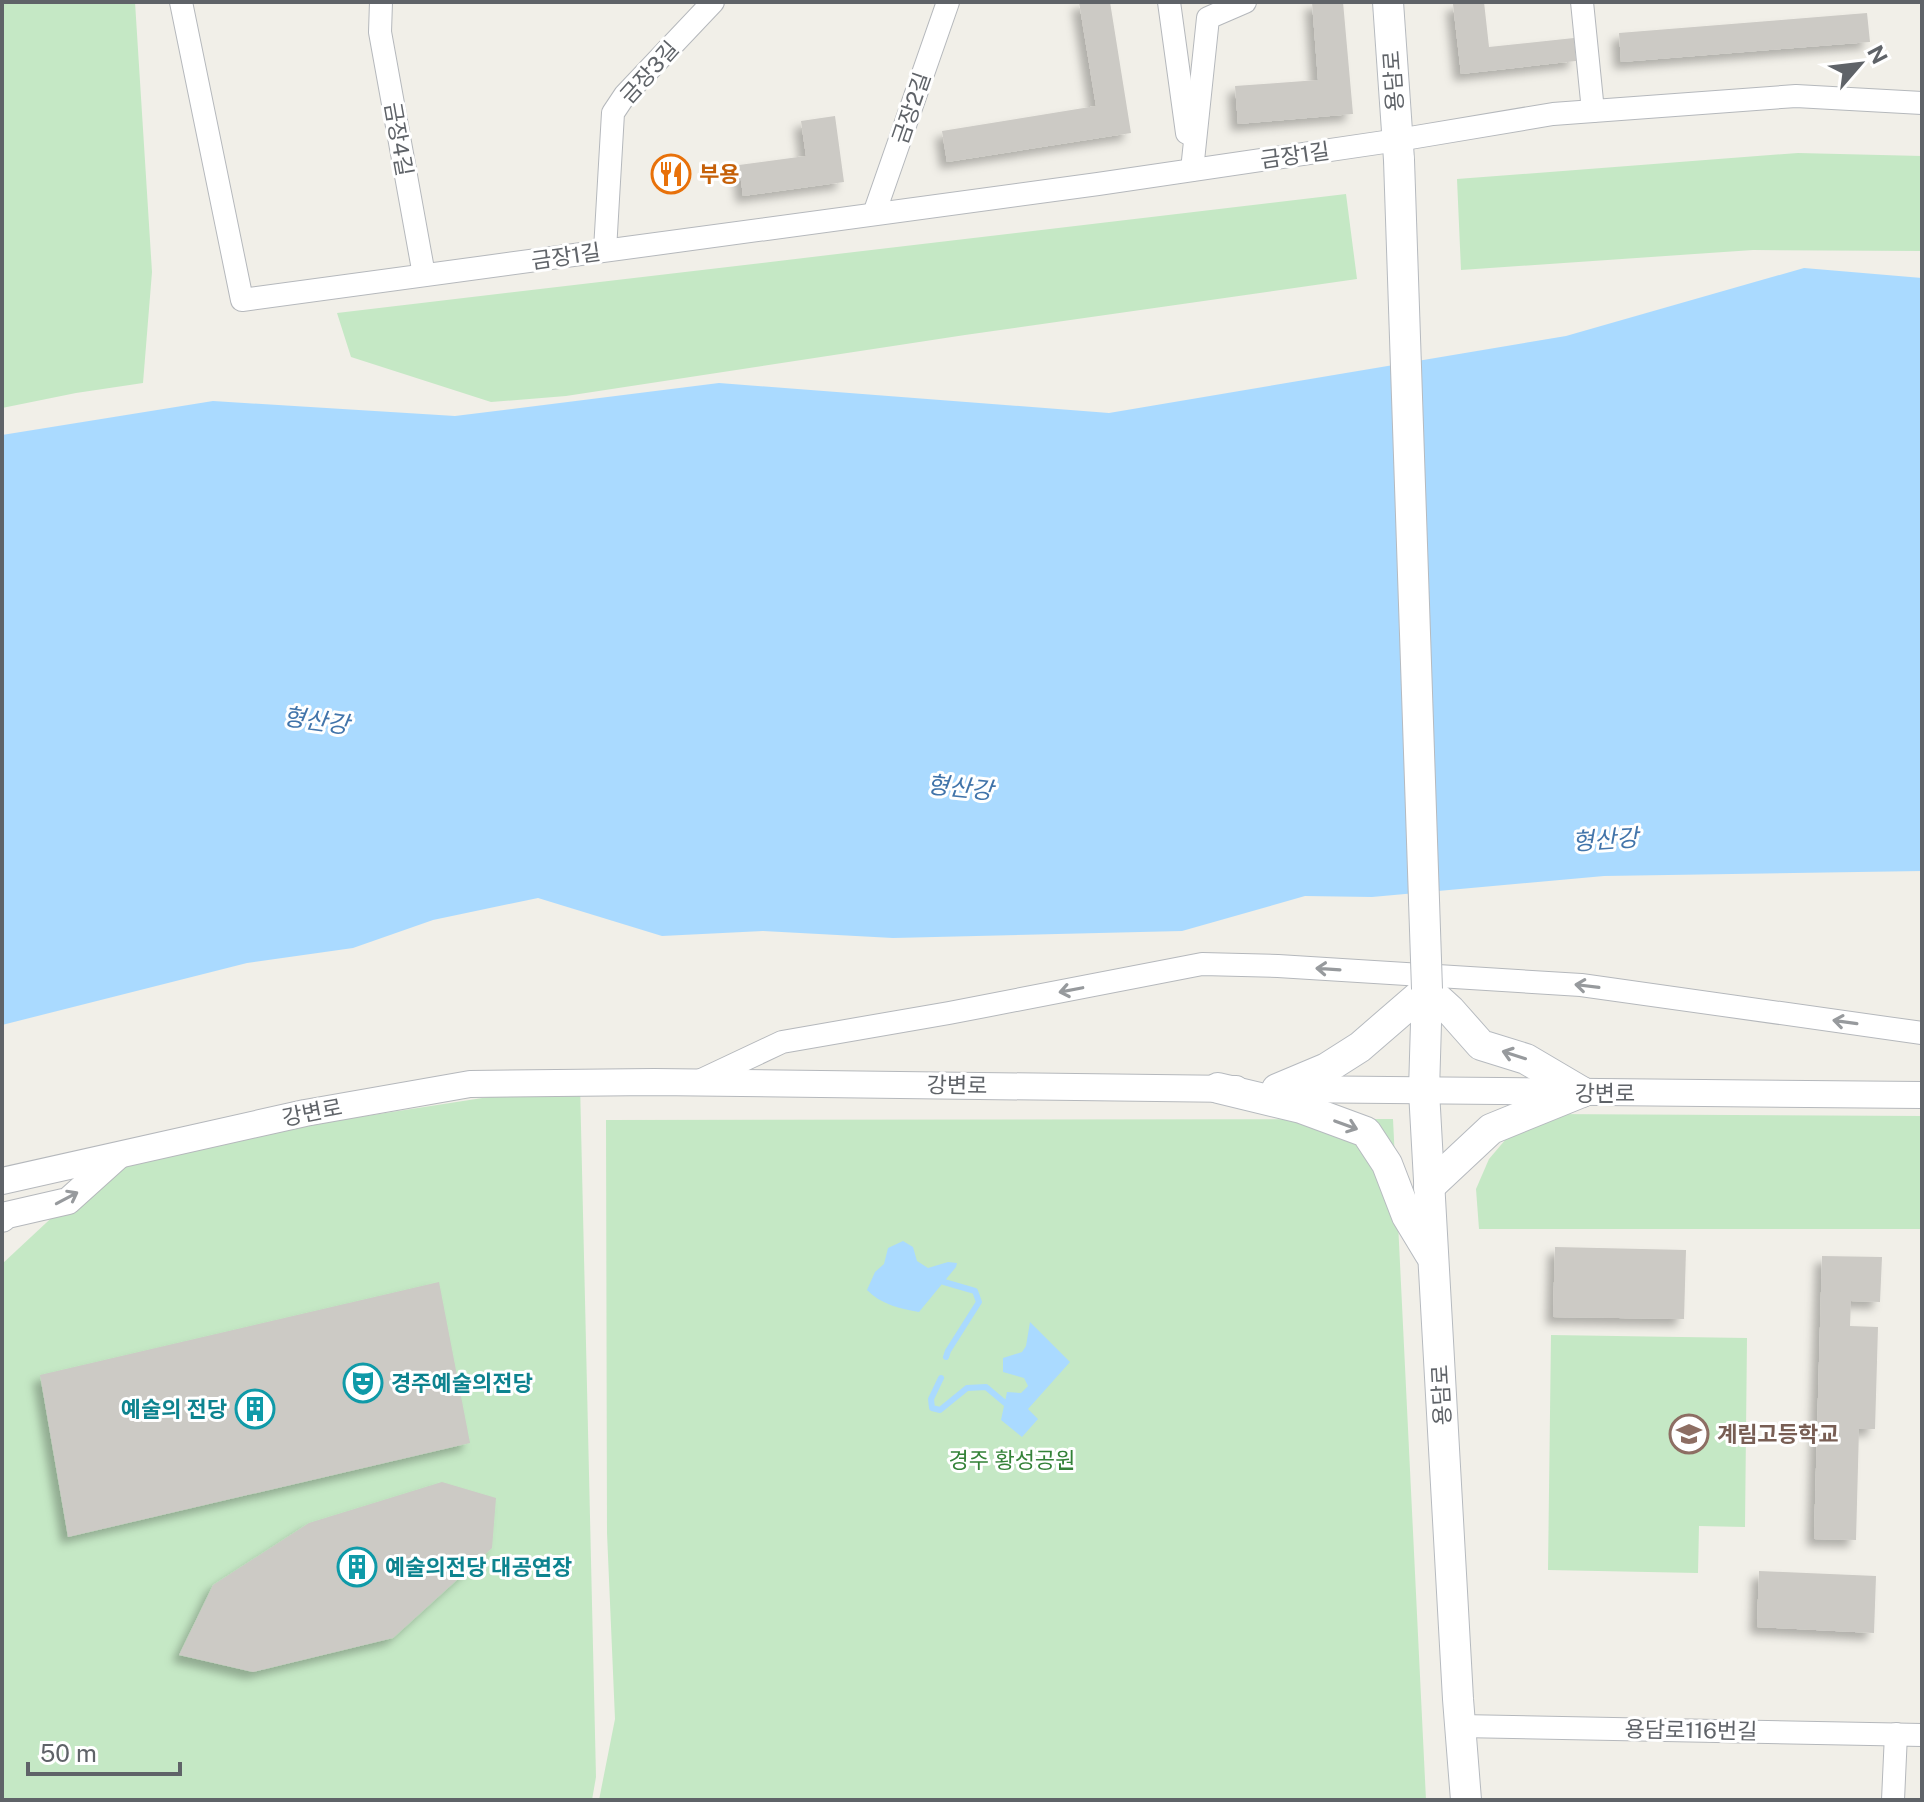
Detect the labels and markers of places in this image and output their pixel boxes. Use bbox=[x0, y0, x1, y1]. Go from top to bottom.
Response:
restaurant icon: 부용 bbox=[650, 153, 692, 195]
place label: 부용 bbox=[699, 161, 739, 187]
theatre icon: 경주예술의전당 bbox=[342, 1362, 384, 1404]
place label: 경주예술의전당 bbox=[391, 1370, 533, 1396]
building icon: 예술의 전당 bbox=[234, 1388, 276, 1430]
place label: 예술의 전당 bbox=[121, 1396, 227, 1422]
school or university icon: 계림고등학교 bbox=[1668, 1413, 1710, 1455]
place label: 계림고등학교 bbox=[1717, 1421, 1838, 1447]
building icon: 예술의전당 대공연장 bbox=[336, 1546, 378, 1588]
place label: 예술의전당 대공연장 bbox=[385, 1554, 572, 1580]

